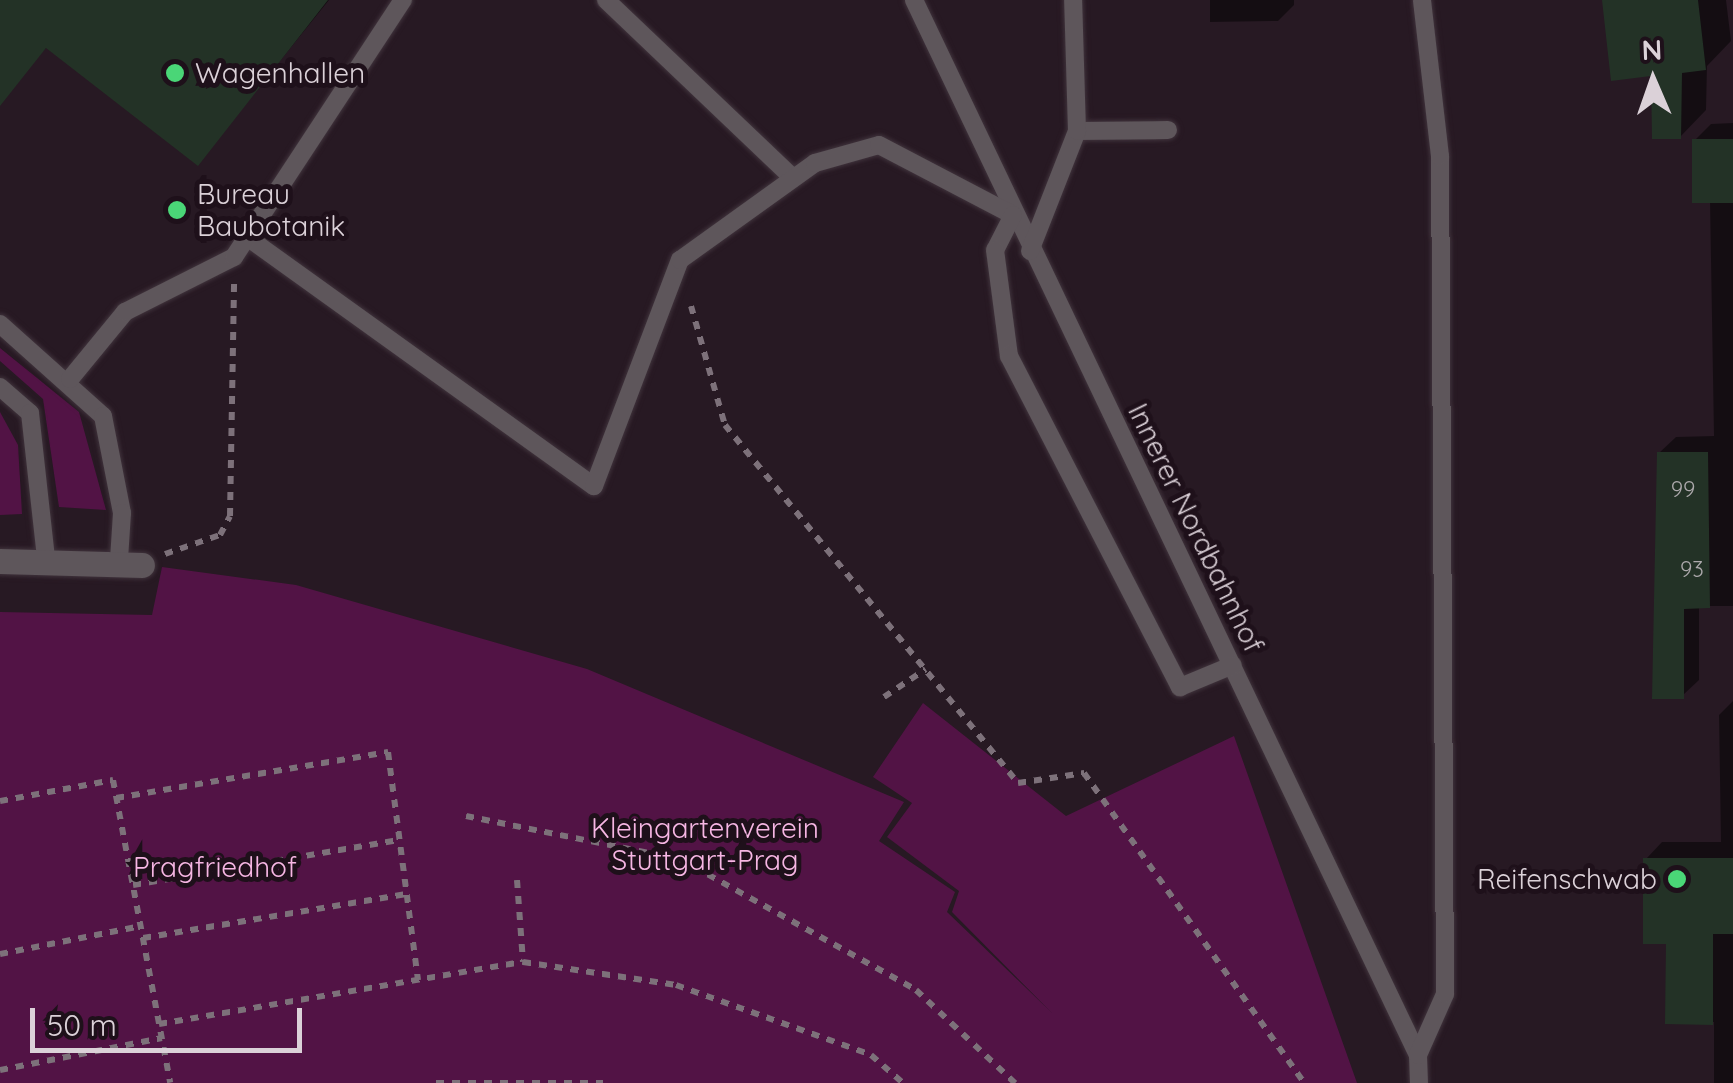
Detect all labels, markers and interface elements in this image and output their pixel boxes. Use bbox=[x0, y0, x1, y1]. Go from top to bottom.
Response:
north arrow bbox=[1603, 30, 1703, 130]
text: N bbox=[1641, 32, 1663, 67]
place label: Wagenhallen bbox=[195, 56, 365, 90]
marker: Wagenhallen bbox=[164, 62, 186, 84]
place label: Bureau Baubotanik bbox=[197, 177, 345, 243]
marker: Bureau Baubotanik bbox=[166, 199, 188, 221]
street label: Innerer Nordbahnhof bbox=[1121, 398, 1271, 658]
house number: 99 bbox=[1671, 477, 1695, 503]
house number: 93 bbox=[1680, 557, 1704, 583]
park label: Kleingartenverein Stuttgart-Prag bbox=[591, 811, 819, 877]
park label: Pragfriedhof bbox=[133, 850, 297, 884]
place label: Reifenschwab bbox=[1477, 862, 1657, 896]
marker: Reifenschwab bbox=[1666, 868, 1688, 890]
scale bar bbox=[35, 988, 308, 1050]
text: 50 m bbox=[47, 1006, 117, 1044]

